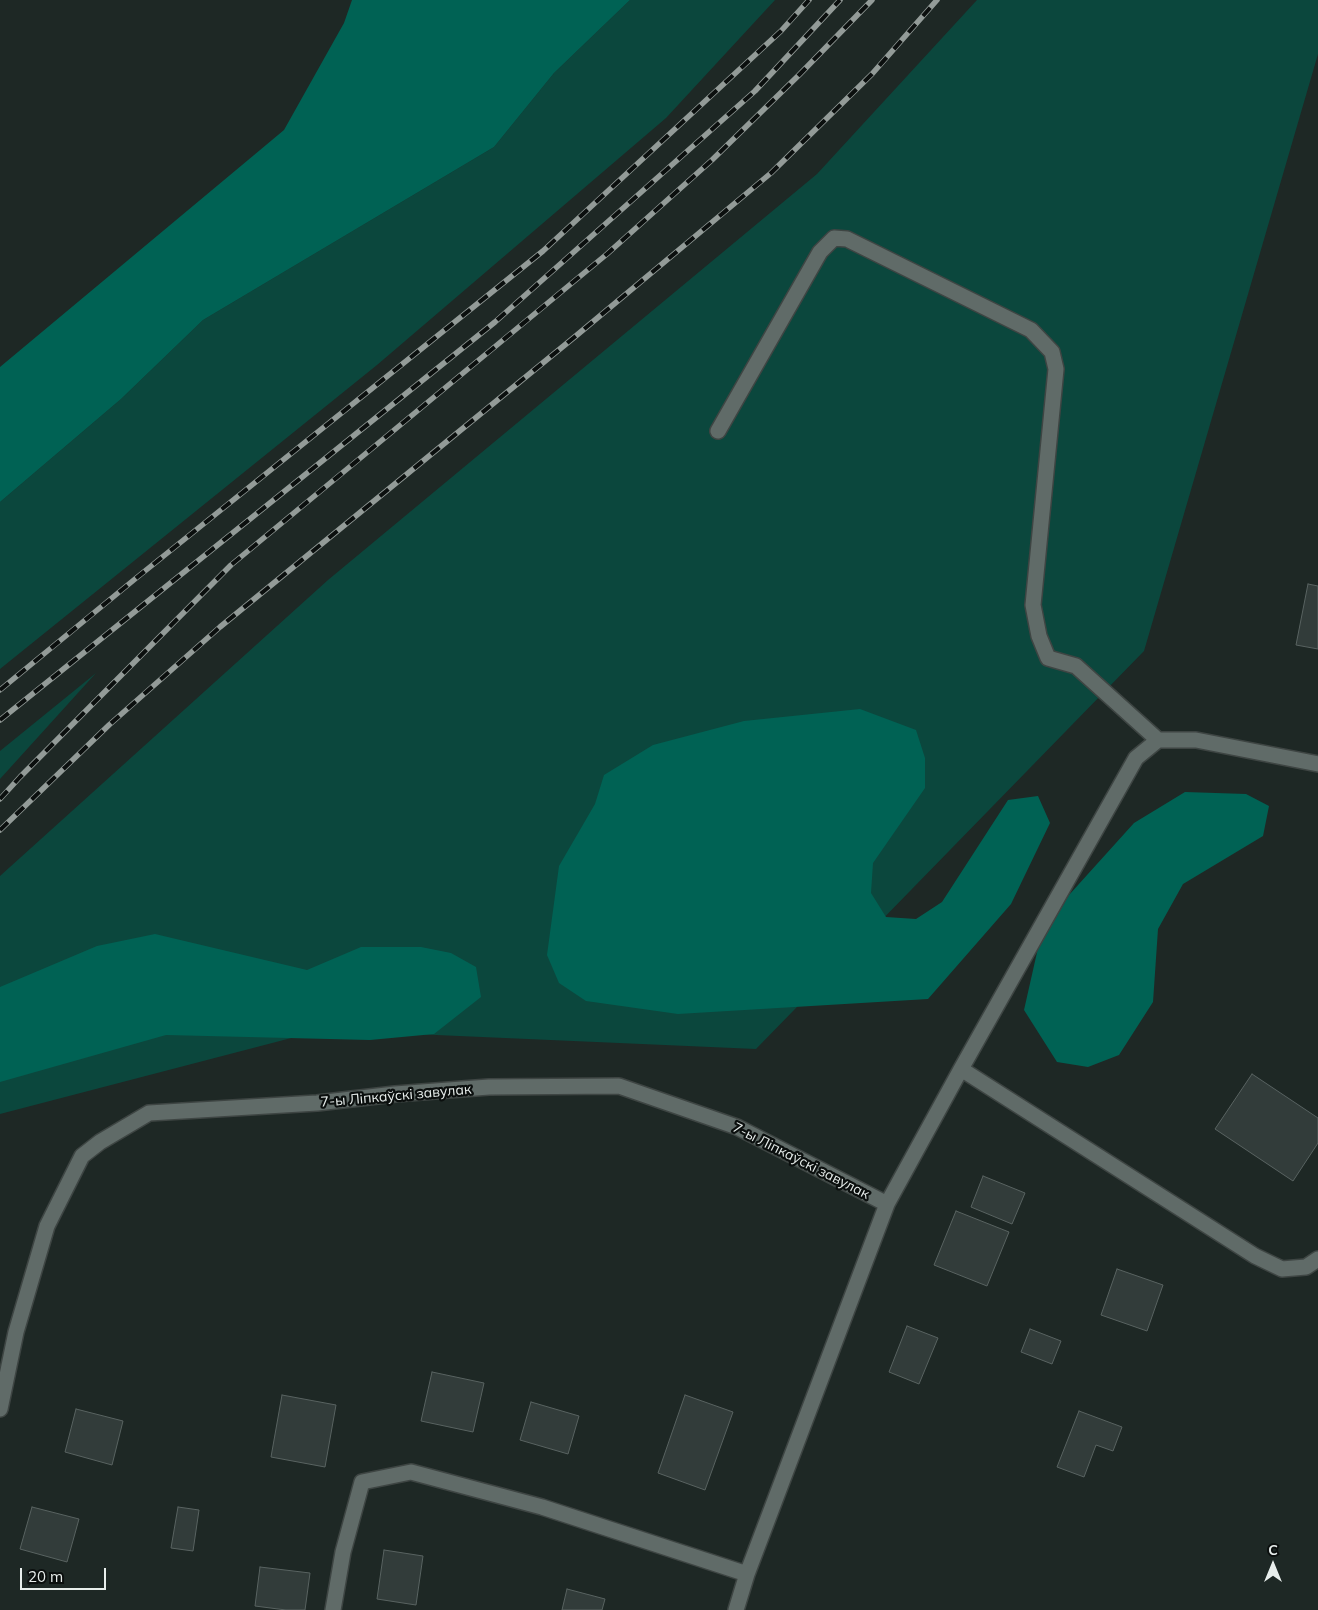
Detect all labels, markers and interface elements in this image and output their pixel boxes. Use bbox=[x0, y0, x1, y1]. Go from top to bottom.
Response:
street label: 7-ы Ліпкаўскі завулак bbox=[320, 1081, 472, 1111]
street label: 7-ы Ліпкаўскі завулак bbox=[730, 1119, 872, 1203]
north arrow bbox=[1248, 1540, 1298, 1590]
text: С bbox=[1268, 1541, 1278, 1559]
scale bar bbox=[22, 1558, 109, 1590]
text: 20 m bbox=[28, 1567, 63, 1586]

